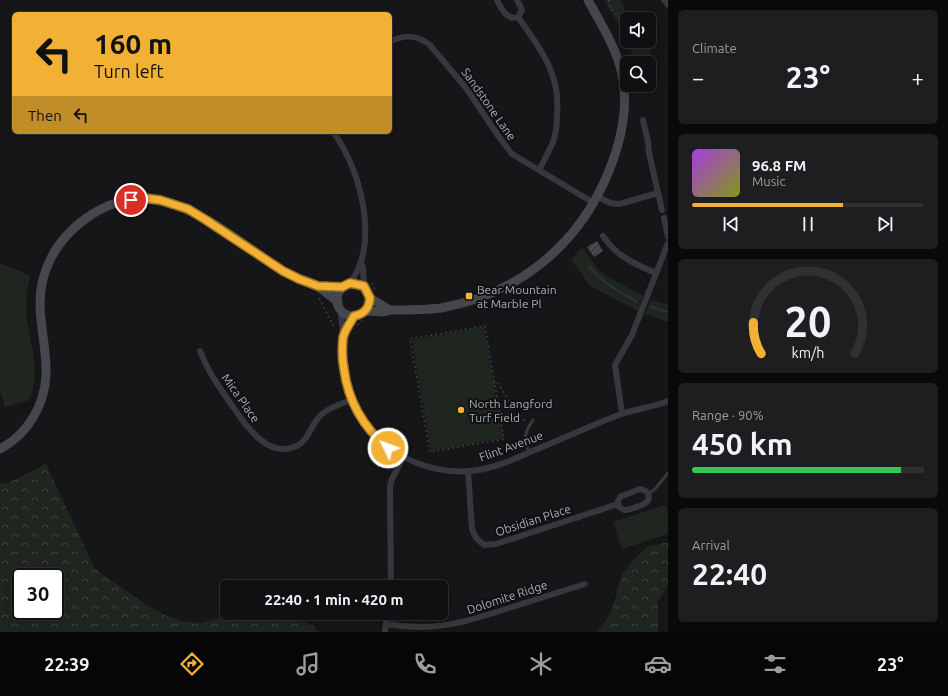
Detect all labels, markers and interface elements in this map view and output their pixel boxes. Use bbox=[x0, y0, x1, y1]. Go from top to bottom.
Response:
map controls bbox=[620, 12, 656, 92]
button: sound bbox=[620, 12, 656, 48]
icon: left bbox=[28, 28, 80, 80]
text: 160 m bbox=[94, 28, 172, 59]
text: Climate bbox=[692, 41, 737, 55]
button: search bbox=[620, 56, 656, 92]
text: 23° bbox=[786, 60, 830, 94]
text: Turn left bbox=[94, 61, 164, 81]
street label: Sandstone Lane bbox=[459, 65, 519, 143]
text: − bbox=[692, 65, 704, 90]
text: + bbox=[912, 65, 924, 90]
icon: left bbox=[70, 104, 92, 126]
text: Then bbox=[28, 107, 62, 124]
text: 96.8 FM bbox=[752, 157, 806, 174]
text: Music bbox=[752, 174, 786, 188]
pin bbox=[114, 183, 148, 217]
icon: arrive bbox=[120, 189, 142, 211]
icon: previous bbox=[720, 213, 742, 235]
icon: pause bbox=[797, 213, 819, 235]
icon: next bbox=[874, 213, 896, 235]
place label: Bear Mountain at Marble Pl bbox=[477, 283, 557, 310]
marker: Bear Mountain at Marble Pl bbox=[464, 291, 474, 301]
text: 20 bbox=[785, 298, 831, 345]
text: km/h bbox=[792, 345, 824, 361]
street label: Mica Place bbox=[219, 371, 263, 425]
place label: North Langford Turf Field bbox=[469, 397, 553, 424]
marker: North Langford Turf Field bbox=[456, 405, 466, 415]
text: Range · 90% bbox=[692, 408, 764, 422]
position arrow bbox=[367, 427, 409, 469]
text: 450 km bbox=[692, 427, 793, 461]
street label: Flint Avenue bbox=[477, 428, 545, 464]
street label: Obsidian Place bbox=[493, 502, 573, 538]
text: Arrival bbox=[692, 538, 730, 552]
text: 22:40 bbox=[692, 557, 767, 591]
speed limit sign: 30 bbox=[12, 568, 64, 620]
street label: Dolomite Ridge bbox=[465, 578, 549, 616]
text: 22:40 · 1 min · 420 m bbox=[265, 591, 403, 608]
icon: directions bbox=[178, 650, 206, 678]
icon: music bbox=[294, 650, 322, 678]
icon: phone bbox=[411, 650, 439, 678]
icon: climate bbox=[527, 650, 555, 678]
icon: car bbox=[644, 650, 672, 678]
icon: filters bbox=[761, 650, 789, 678]
text: 22:39 bbox=[44, 654, 89, 674]
text: 23° bbox=[877, 654, 904, 674]

